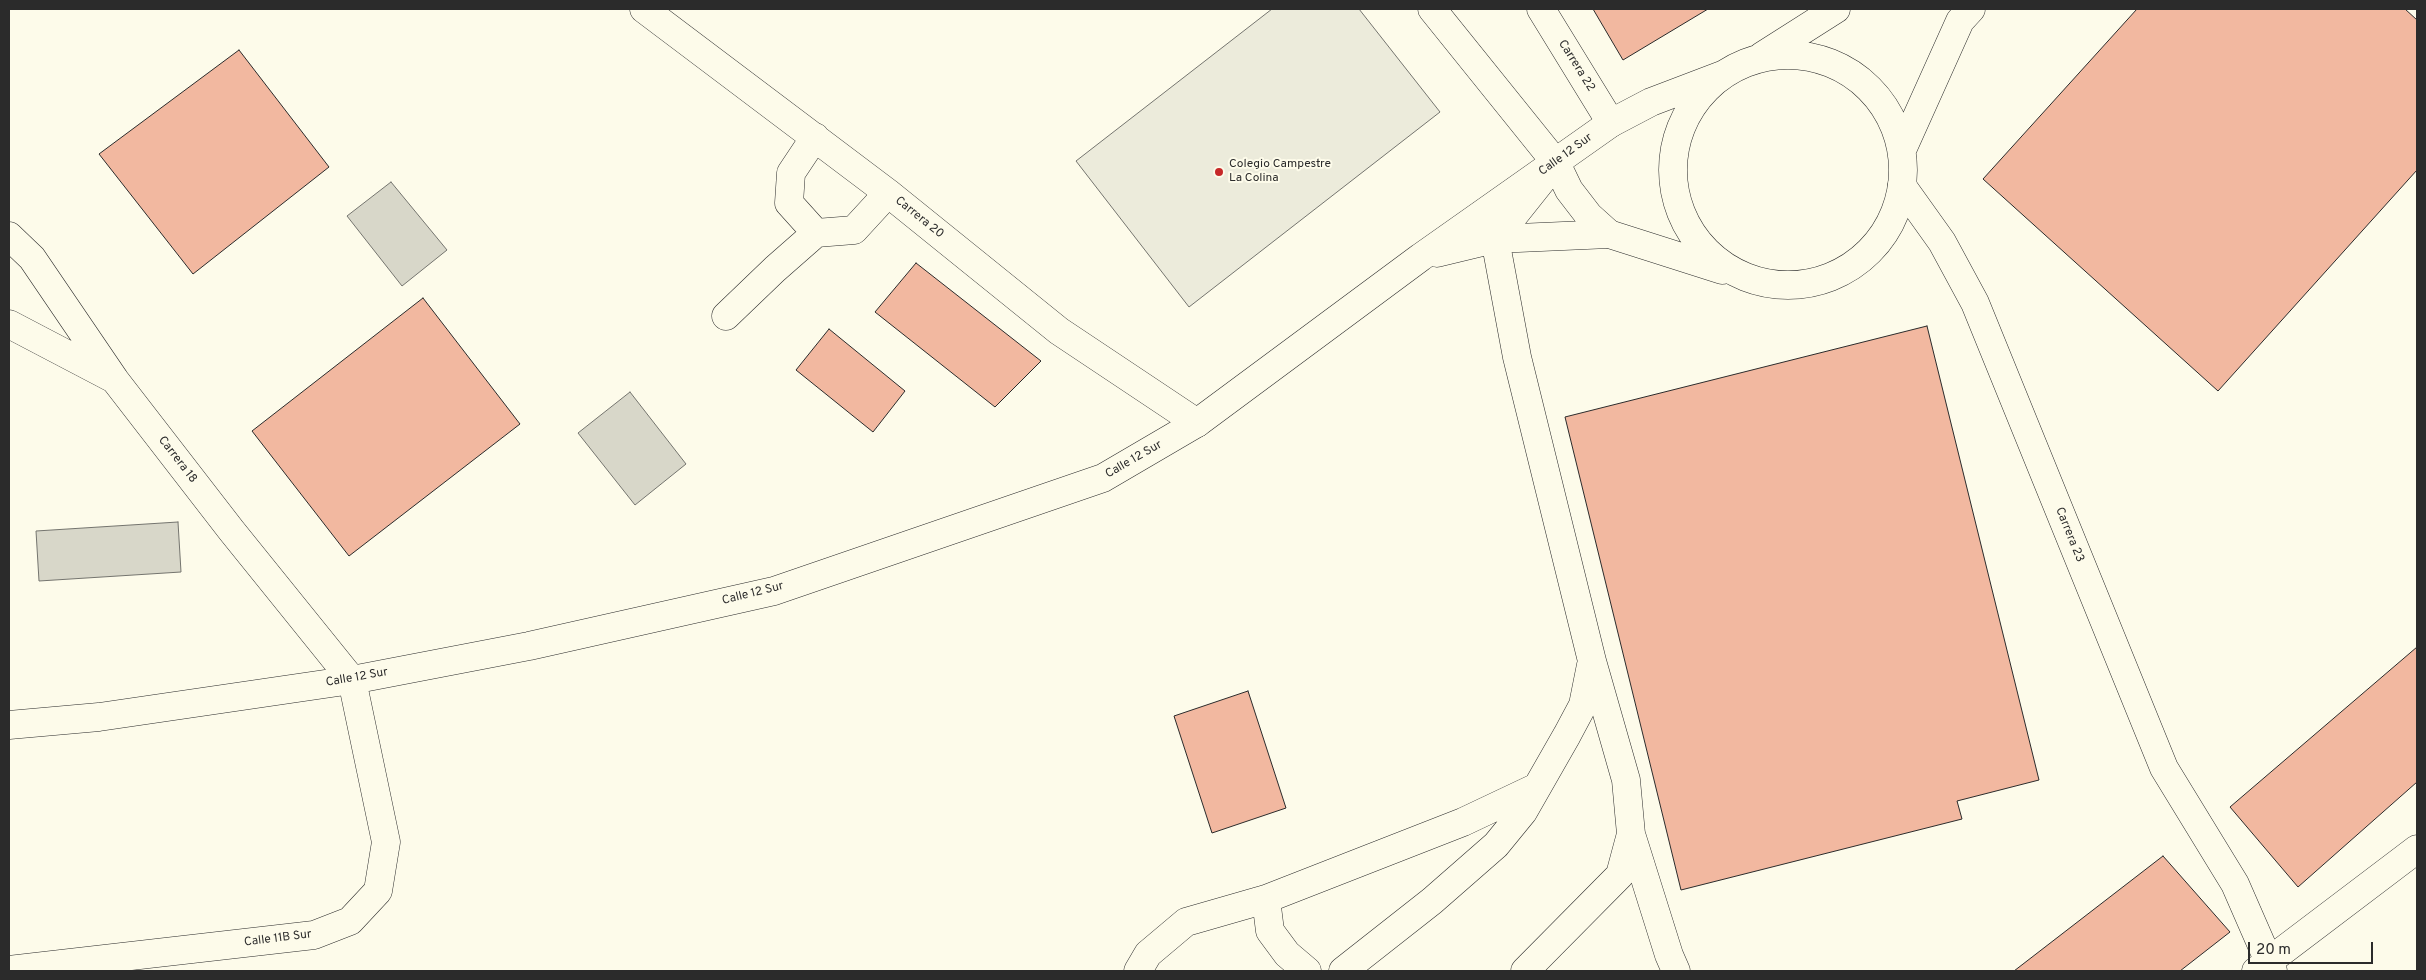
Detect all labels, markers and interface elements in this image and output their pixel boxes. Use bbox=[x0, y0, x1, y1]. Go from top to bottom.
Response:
street label: Carrera 22 bbox=[1555, 38, 1597, 94]
street label: Calle 12 Sur bbox=[1536, 131, 1596, 179]
place label: Colegio Campestre La Colina bbox=[1229, 158, 1331, 186]
marker: Colegio Campestre La Colina bbox=[1213, 166, 1225, 178]
street label: Carrera 20 bbox=[892, 194, 946, 242]
street label: Carrera 18 bbox=[154, 434, 200, 486]
street label: Calle 12 Sur bbox=[1103, 438, 1165, 482]
street label: Carrera 23 bbox=[2051, 505, 2087, 565]
street label: Calle 12 Sur bbox=[721, 579, 785, 609]
street label: Calle 12 Sur bbox=[325, 665, 389, 691]
street label: Calle 11B Sur bbox=[243, 928, 313, 950]
scale bar bbox=[2251, 932, 2376, 964]
text: 20 m bbox=[2256, 941, 2291, 960]

